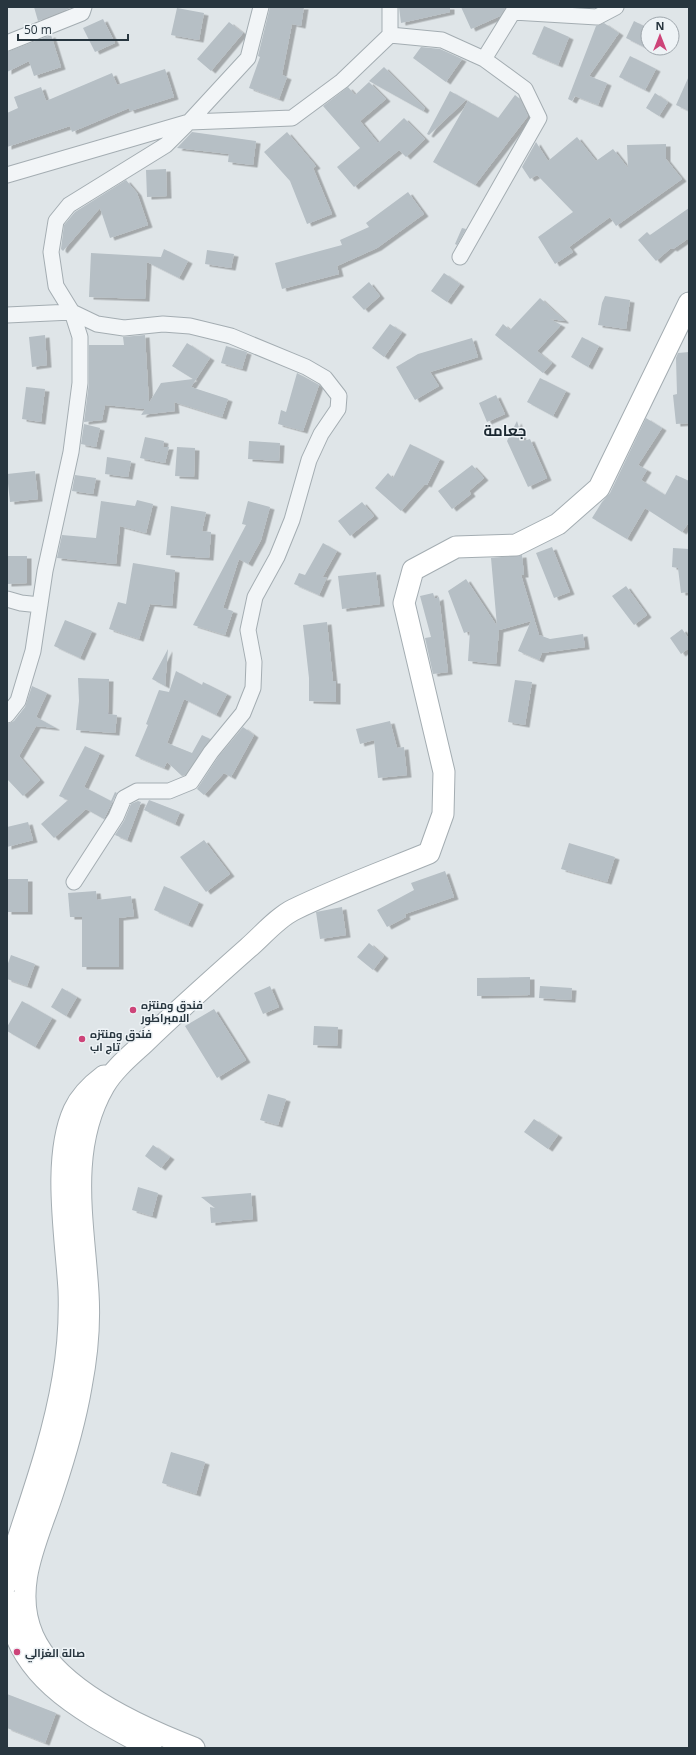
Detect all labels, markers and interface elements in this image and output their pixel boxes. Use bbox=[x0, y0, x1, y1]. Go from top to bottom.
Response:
scale bar bbox=[18, 16, 128, 42]
north arrow bbox=[640, 16, 680, 56]
text: N bbox=[656, 18, 664, 33]
text: 50 m bbox=[24, 21, 52, 38]
district label: جعامة bbox=[484, 420, 526, 440]
place label: فندق ومنتزه الامبراطور bbox=[140, 997, 203, 1026]
marker: فندق ومنتزه الامبراطور bbox=[128, 1005, 138, 1015]
place label: فندق ومنتزه تاج اب bbox=[90, 1026, 152, 1055]
marker: فندق ومنتزه تاج اب bbox=[77, 1034, 87, 1044]
place label: صالة الغزالي bbox=[25, 1645, 85, 1663]
marker: صالة الغزالي bbox=[12, 1647, 22, 1657]

